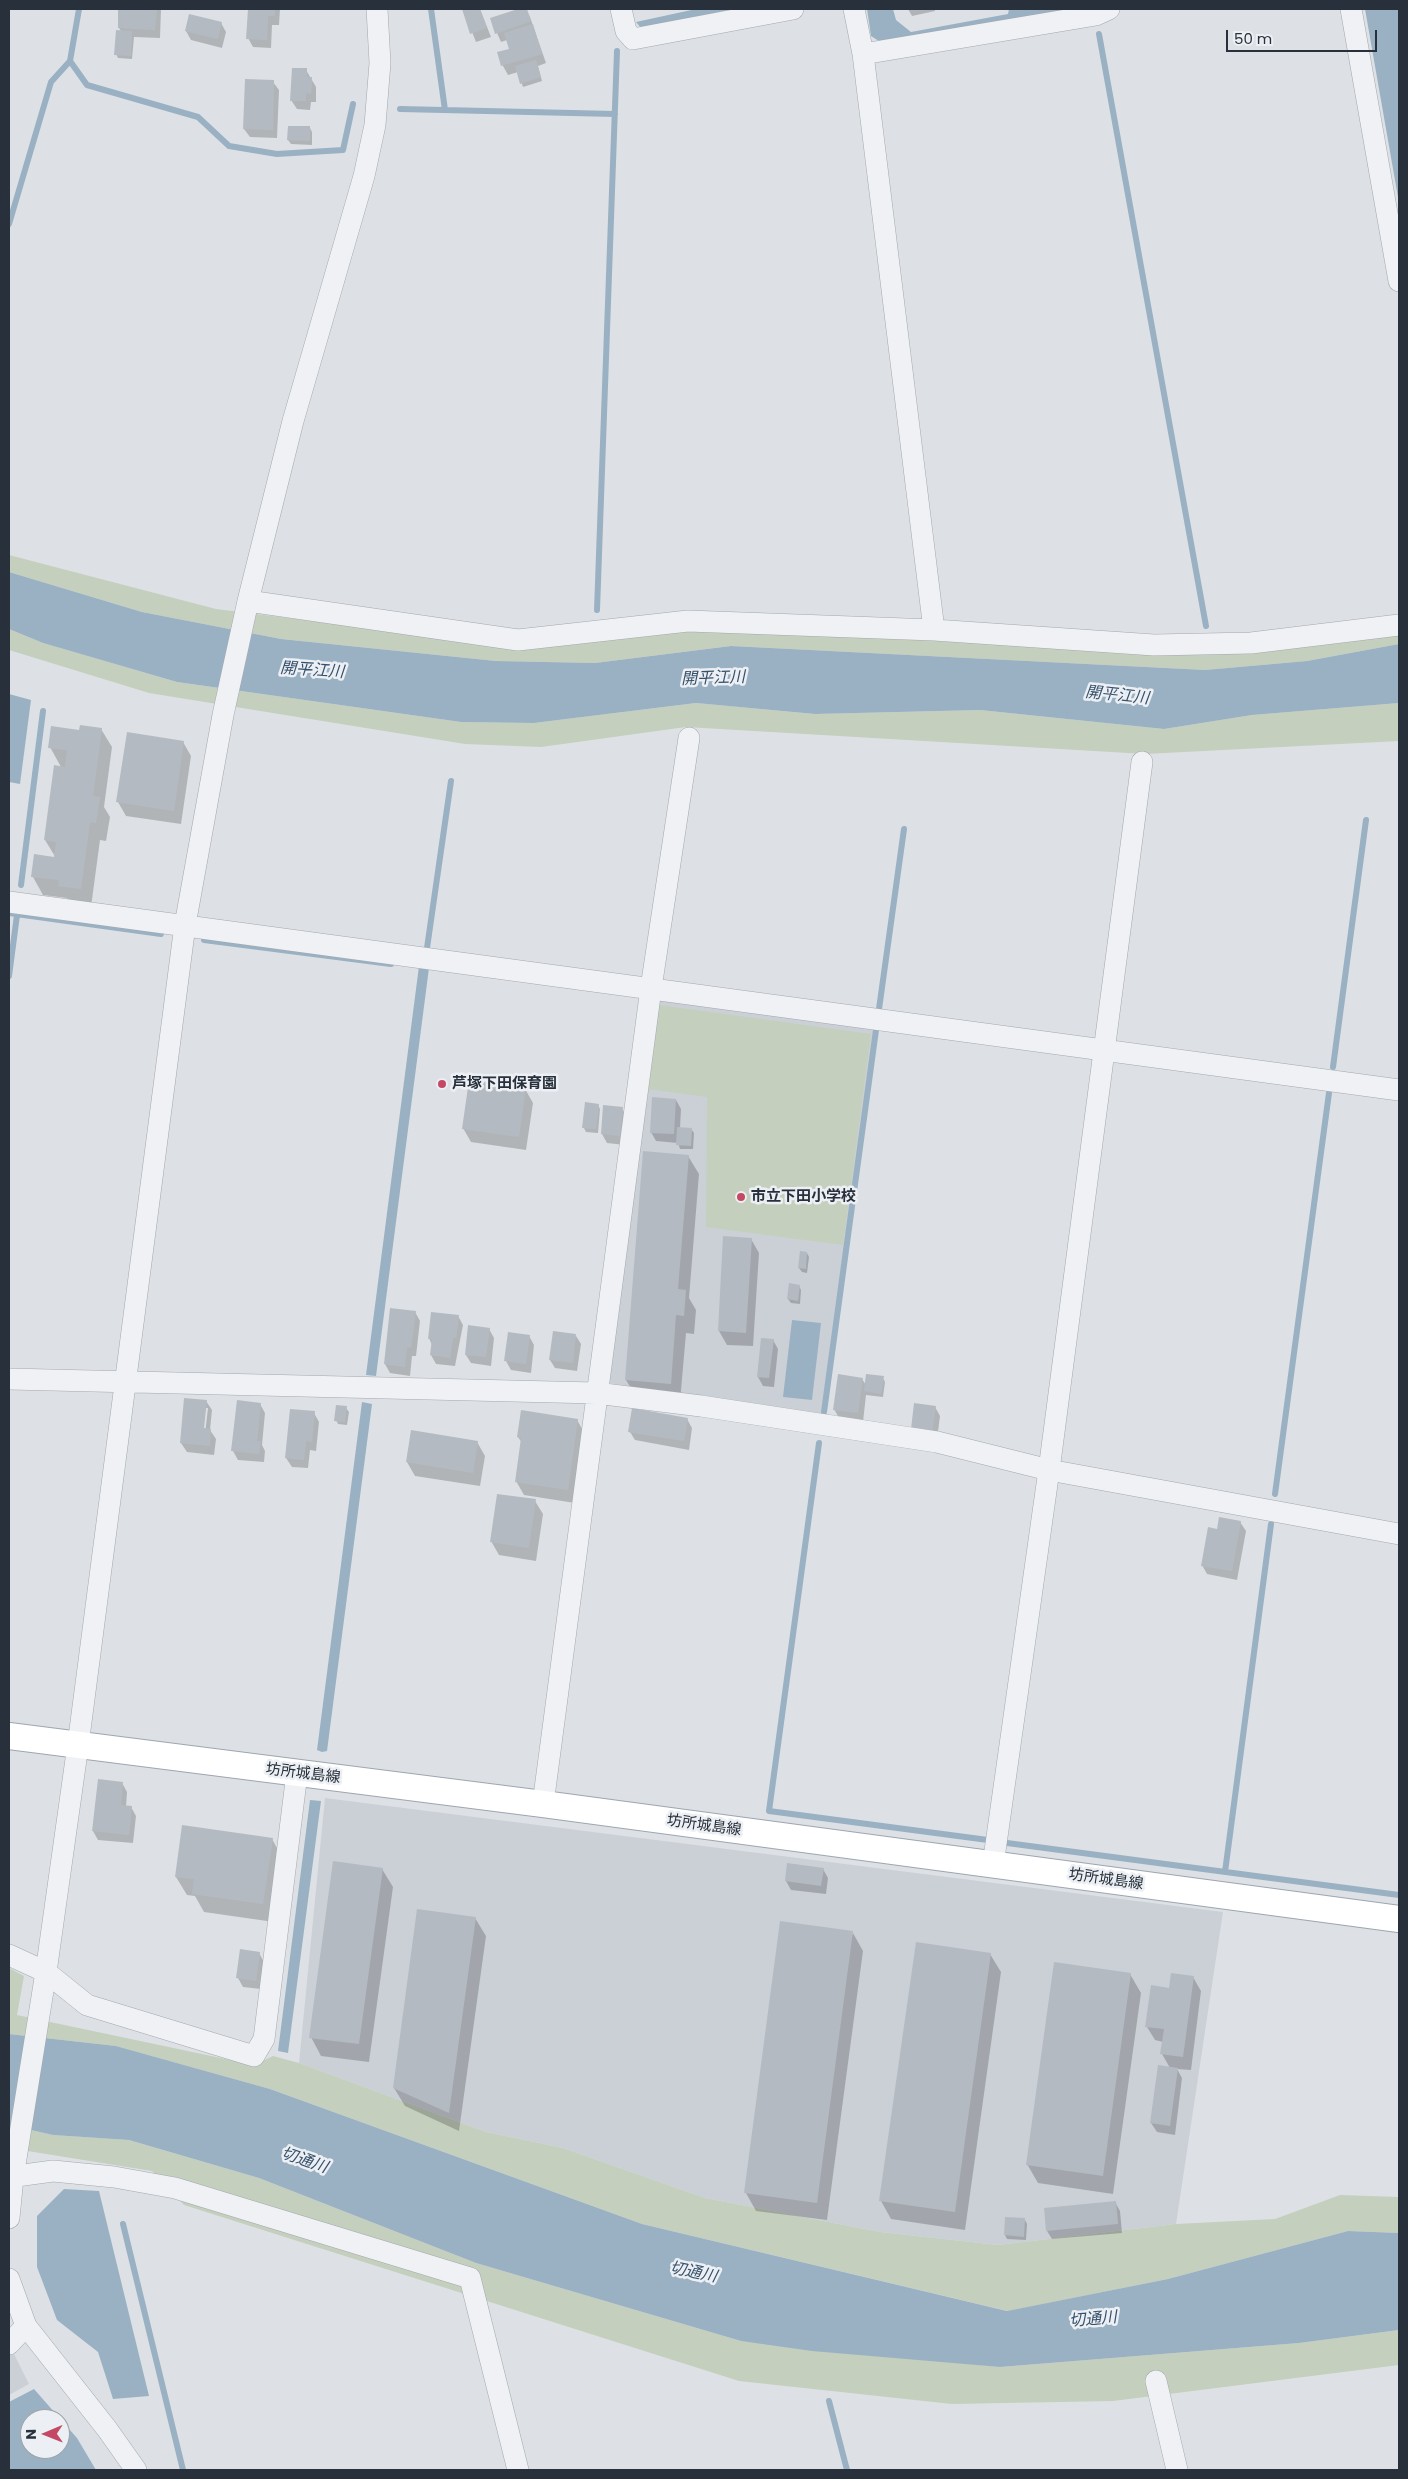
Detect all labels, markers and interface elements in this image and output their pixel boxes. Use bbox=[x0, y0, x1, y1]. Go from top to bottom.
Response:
scale bar bbox=[1228, 20, 1379, 52]
text: 50 m bbox=[1234, 28, 1272, 49]
water label: 開平江川 bbox=[279, 659, 345, 683]
water label: 開平江川 bbox=[681, 668, 745, 690]
water label: 開平江川 bbox=[1084, 683, 1150, 709]
place label: 芦塚下田保育園 bbox=[452, 1075, 557, 1093]
marker: 芦塚下田保育園 bbox=[436, 1078, 448, 1090]
place label: 市立下田小学校 bbox=[751, 1188, 856, 1206]
marker: 市立下田小学校 bbox=[735, 1191, 747, 1203]
street label: 坊所城島線 bbox=[265, 1760, 341, 1788]
street label: 坊所城島線 bbox=[666, 1812, 742, 1840]
street label: 坊所城島線 bbox=[1068, 1866, 1144, 1894]
water label: 切通川 bbox=[278, 2144, 330, 2178]
water label: 切通川 bbox=[668, 2259, 718, 2287]
water label: 切通川 bbox=[1068, 2308, 1118, 2332]
north arrow bbox=[20, 2409, 70, 2459]
text: N bbox=[21, 2429, 41, 2440]

